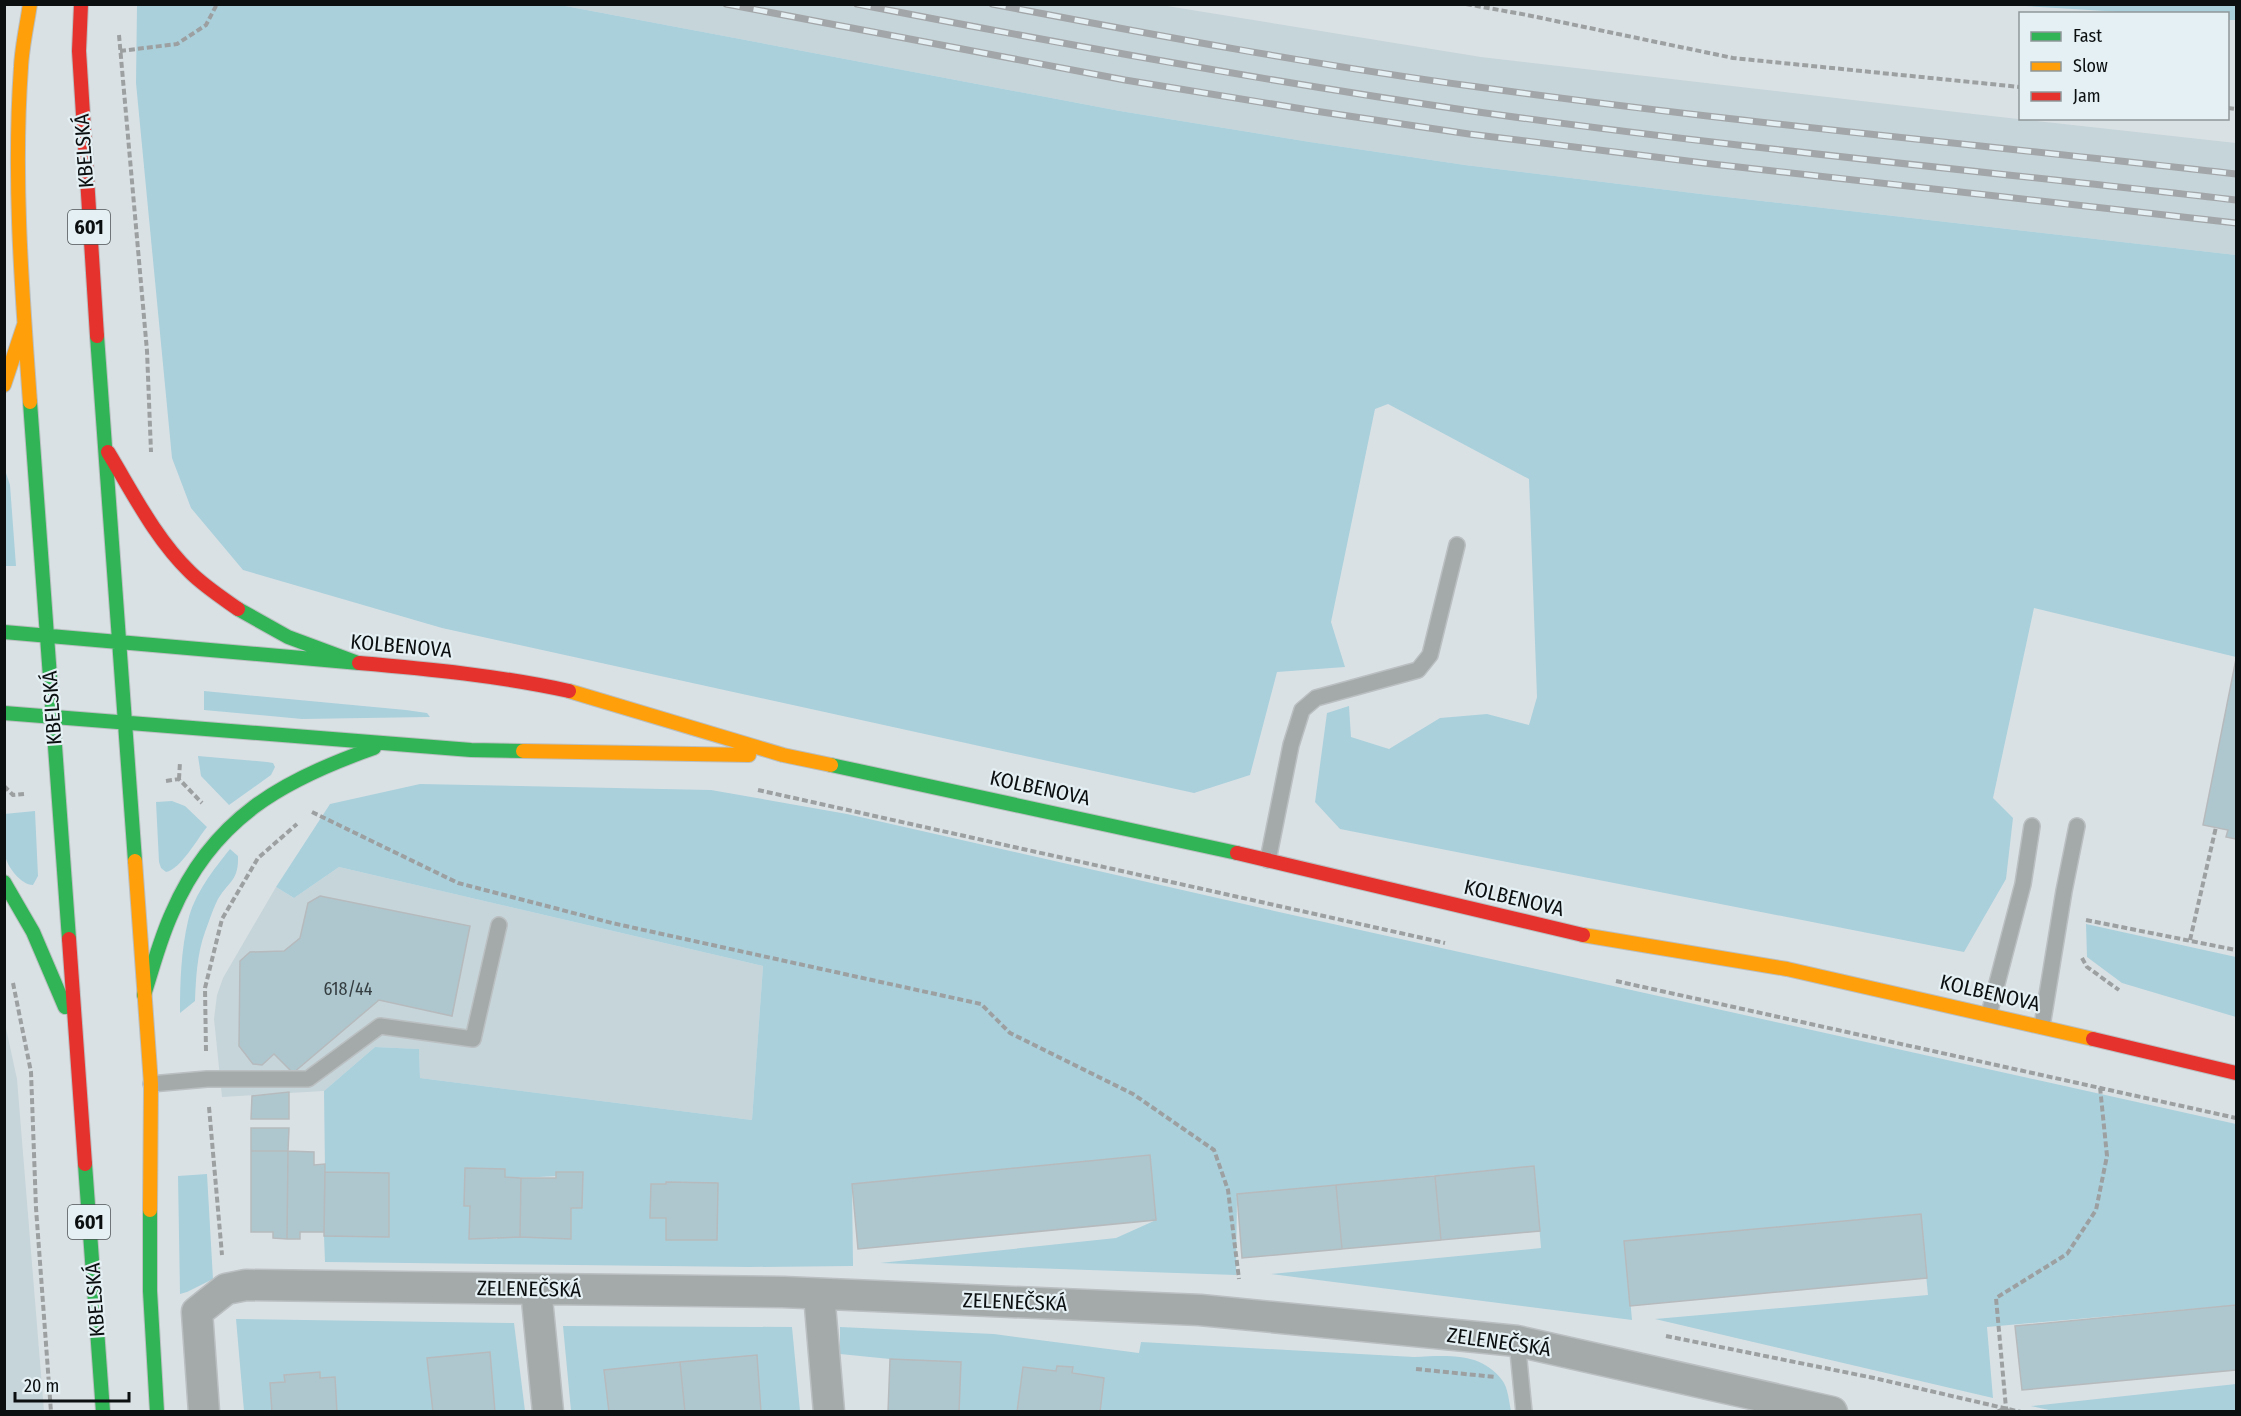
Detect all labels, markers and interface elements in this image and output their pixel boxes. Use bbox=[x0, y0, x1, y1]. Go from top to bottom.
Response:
legend bbox=[2019, 12, 2229, 120]
text: Fast bbox=[2073, 25, 2102, 47]
text: Slow bbox=[2073, 55, 2108, 77]
text: Jam bbox=[2073, 85, 2101, 107]
street label: KBELSKÁ bbox=[68, 113, 100, 189]
road number: 601 bbox=[68, 210, 110, 244]
street label: KOLBENOVA bbox=[349, 629, 453, 663]
street label: KBELSKÁ bbox=[36, 670, 68, 746]
street label: KOLBENOVA bbox=[987, 765, 1093, 811]
street label: KOLBENOVA bbox=[1461, 874, 1567, 922]
street label: KOLBENOVA bbox=[1937, 969, 2043, 1017]
house number: 618/44 bbox=[323, 978, 373, 1000]
road number: 601 bbox=[68, 1205, 110, 1239]
street label: KBELSKÁ bbox=[79, 1262, 111, 1338]
street label: ZELENEČSKÁ bbox=[477, 1275, 581, 1303]
street label: ZELENEČSKÁ bbox=[962, 1287, 1068, 1317]
street label: ZELENEČSKÁ bbox=[1446, 1322, 1552, 1362]
scale bar bbox=[15, 1365, 129, 1403]
text: 20 m bbox=[24, 1375, 59, 1397]

